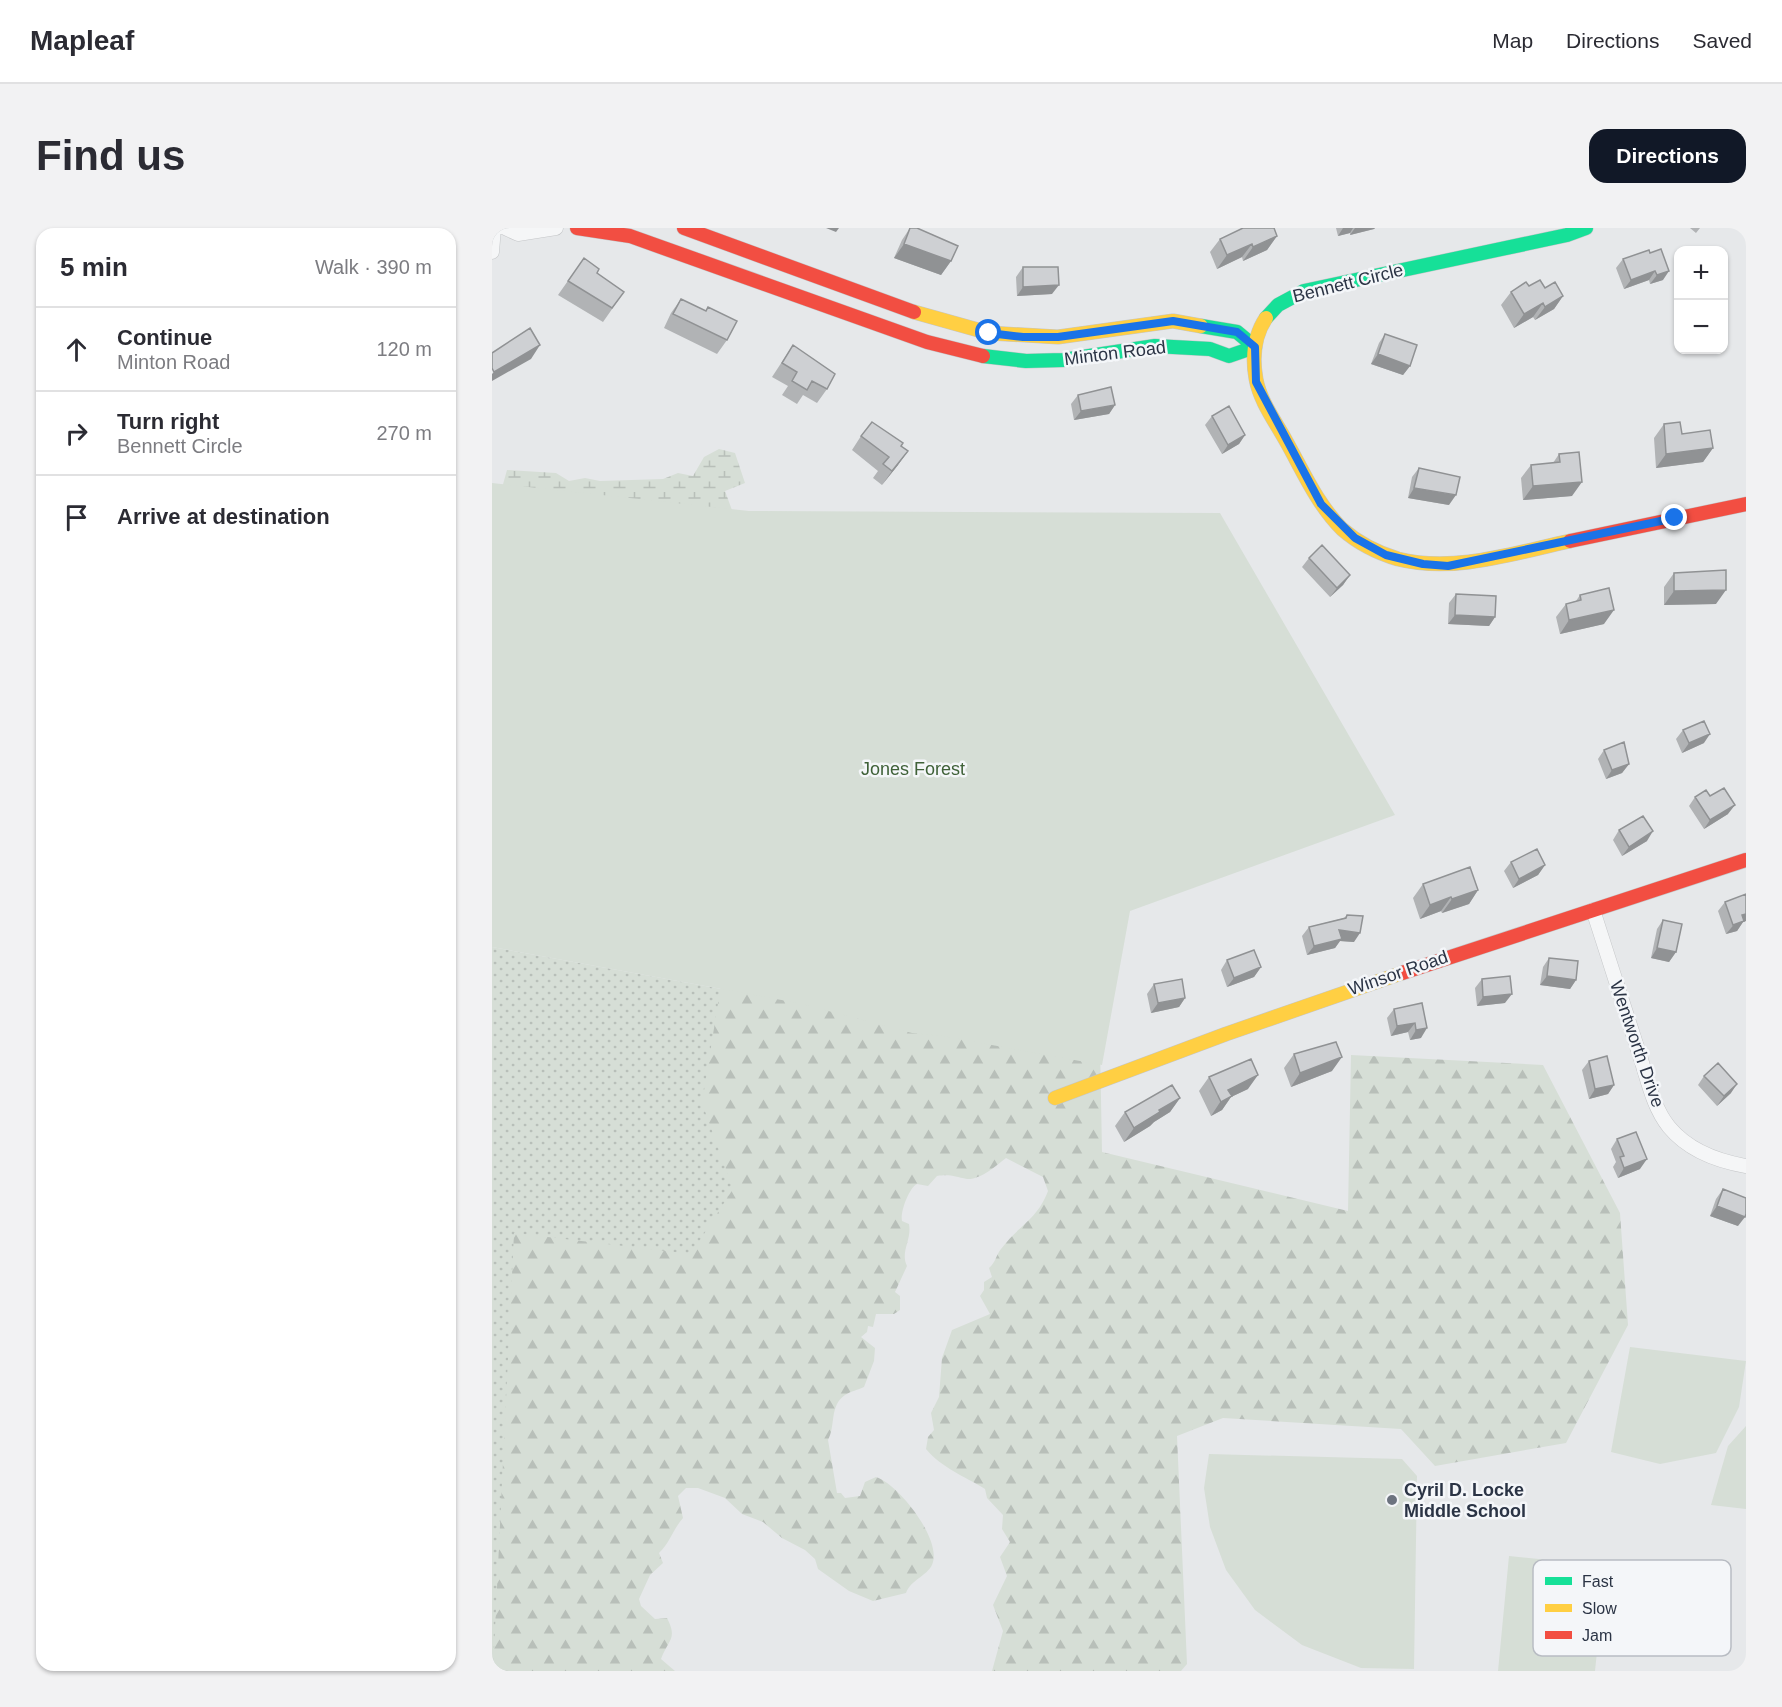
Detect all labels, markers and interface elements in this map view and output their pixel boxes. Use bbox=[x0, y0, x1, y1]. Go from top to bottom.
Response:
text: Mapleaf bbox=[30, 25, 134, 56]
text: Map bbox=[1492, 29, 1533, 52]
text: Directions bbox=[1566, 29, 1659, 52]
text: Saved bbox=[1692, 29, 1752, 52]
button: Directions bbox=[1589, 129, 1746, 183]
text: Find us bbox=[36, 132, 185, 179]
map controls bbox=[1674, 246, 1728, 354]
button: + bbox=[1674, 246, 1728, 300]
text: 5 min bbox=[60, 252, 128, 282]
text: Walk · 390 m bbox=[315, 256, 432, 278]
street label: Bennett Circle bbox=[1291, 260, 1405, 306]
button: − bbox=[1674, 300, 1728, 354]
route start bbox=[975, 319, 1001, 345]
text: Continue bbox=[117, 325, 212, 350]
icon: ahead bbox=[60, 333, 93, 366]
street label: Minton Road bbox=[1063, 337, 1167, 369]
text: 120 m bbox=[376, 338, 432, 360]
text: Minton Road bbox=[117, 351, 230, 373]
text: Turn right bbox=[117, 409, 219, 434]
icon: right bbox=[60, 417, 93, 450]
text: 270 m bbox=[376, 422, 432, 444]
text: Bennett Circle bbox=[117, 435, 243, 457]
icon: arrive bbox=[60, 501, 93, 534]
text: Arrive at destination bbox=[117, 504, 330, 529]
route end bbox=[1661, 504, 1687, 530]
park label: Jones Forest bbox=[861, 759, 965, 779]
street label: Winsor Road bbox=[1346, 947, 1450, 999]
street label: Wentworth Drive bbox=[1606, 978, 1668, 1110]
place label: Cyril D. Locke Middle School bbox=[1404, 1480, 1526, 1521]
marker: Cyril D. Locke Middle School bbox=[1385, 1493, 1399, 1507]
legend bbox=[1533, 1560, 1731, 1656]
text: Fast bbox=[1582, 1573, 1614, 1590]
text: Slow bbox=[1582, 1600, 1617, 1617]
text: Jam bbox=[1582, 1627, 1612, 1644]

